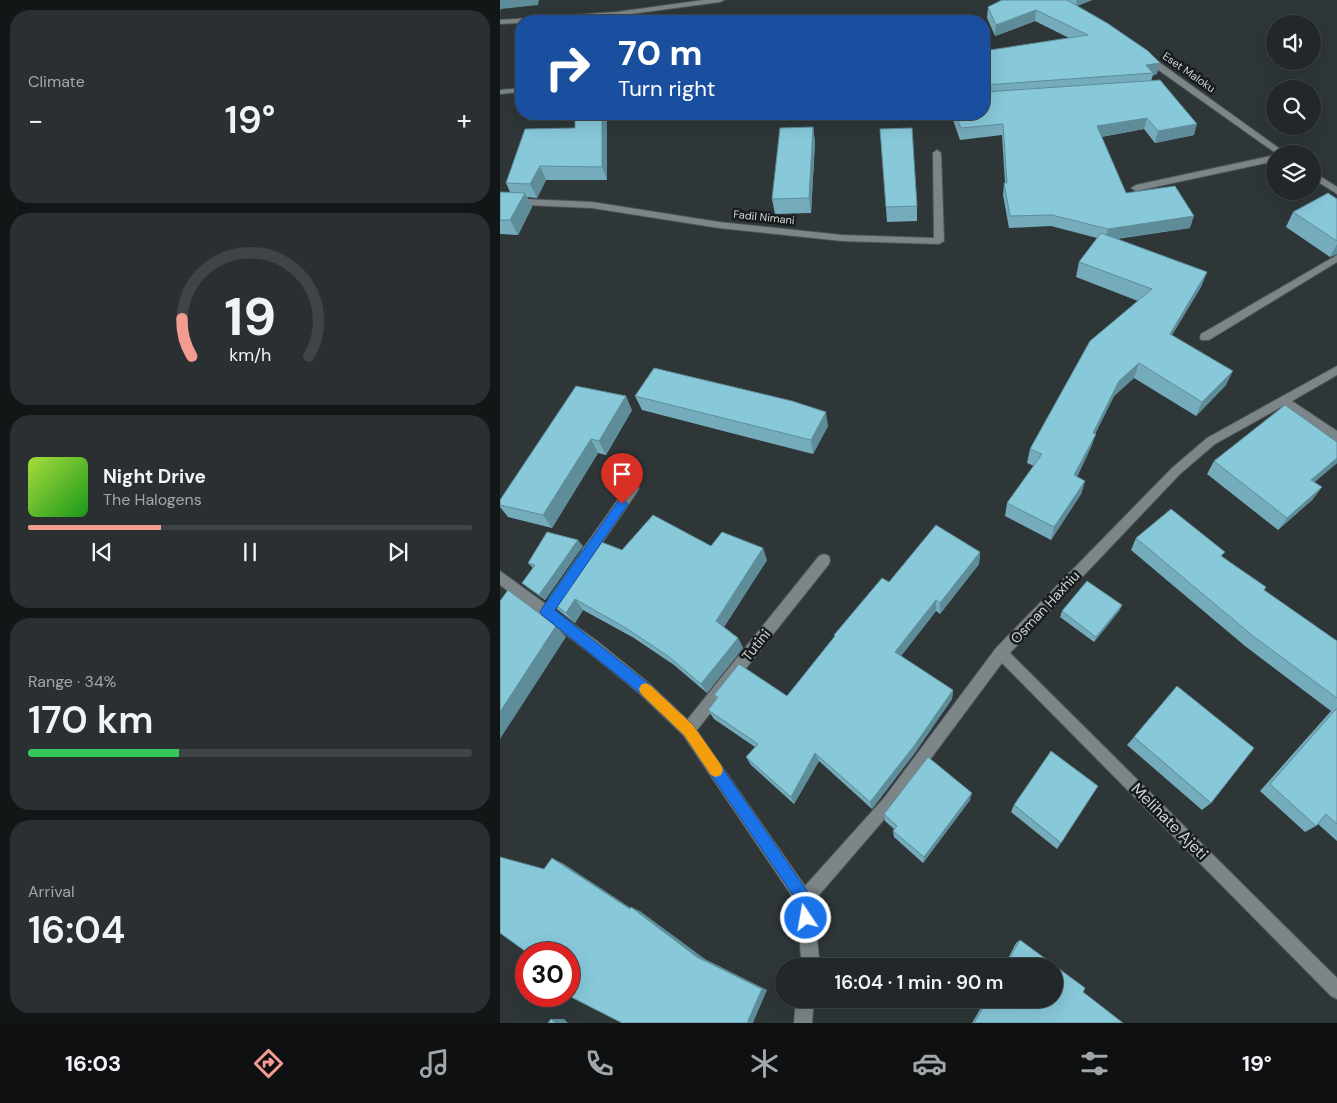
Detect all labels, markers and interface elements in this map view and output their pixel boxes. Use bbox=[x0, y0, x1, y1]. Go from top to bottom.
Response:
map controls bbox=[1266, 15, 1321, 200]
button: sound bbox=[1266, 15, 1321, 70]
text: 70 m bbox=[618, 30, 702, 76]
icon: right bbox=[535, 35, 600, 100]
street label: Eset Maloku bbox=[1160, 49, 1218, 95]
text: Climate bbox=[28, 71, 85, 92]
text: Turn right bbox=[618, 74, 715, 103]
button: search bbox=[1266, 80, 1321, 135]
text: 19° bbox=[225, 95, 275, 145]
text: − bbox=[28, 102, 43, 139]
text: + bbox=[457, 102, 472, 139]
button: layers bbox=[1266, 145, 1321, 200]
street label: Fadil Nimani bbox=[733, 207, 795, 227]
text: 19 bbox=[224, 283, 276, 351]
text: km/h bbox=[229, 343, 271, 367]
pin bbox=[601, 453, 643, 504]
icon: arrive bbox=[608, 460, 636, 488]
text: Night Drive bbox=[103, 464, 206, 489]
text: The Halogens bbox=[103, 489, 202, 510]
icon: previous bbox=[88, 538, 116, 566]
icon: pause bbox=[236, 538, 264, 566]
icon: next bbox=[384, 538, 412, 566]
street label: Osman Haxhiu bbox=[1007, 567, 1083, 647]
street label: Tutini bbox=[738, 626, 774, 664]
text: Range · 34% bbox=[28, 671, 116, 692]
text: 170 km bbox=[28, 695, 153, 745]
street label: Melihate Ajeti bbox=[1127, 778, 1213, 864]
text: Arrival bbox=[28, 881, 75, 902]
position arrow bbox=[779, 891, 831, 943]
text: 16:04 bbox=[28, 905, 125, 955]
speed limit sign: 30 bbox=[515, 942, 580, 1007]
text: 16:04 · 1 min · 90 m bbox=[835, 970, 1003, 995]
icon: directions bbox=[251, 1046, 286, 1081]
icon: music bbox=[417, 1046, 452, 1081]
icon: phone bbox=[582, 1046, 617, 1081]
icon: climate bbox=[747, 1046, 782, 1081]
icon: car bbox=[912, 1046, 947, 1081]
icon: filters bbox=[1077, 1046, 1112, 1081]
text: 16:03 bbox=[65, 1049, 121, 1078]
text: 19° bbox=[1242, 1049, 1272, 1078]

